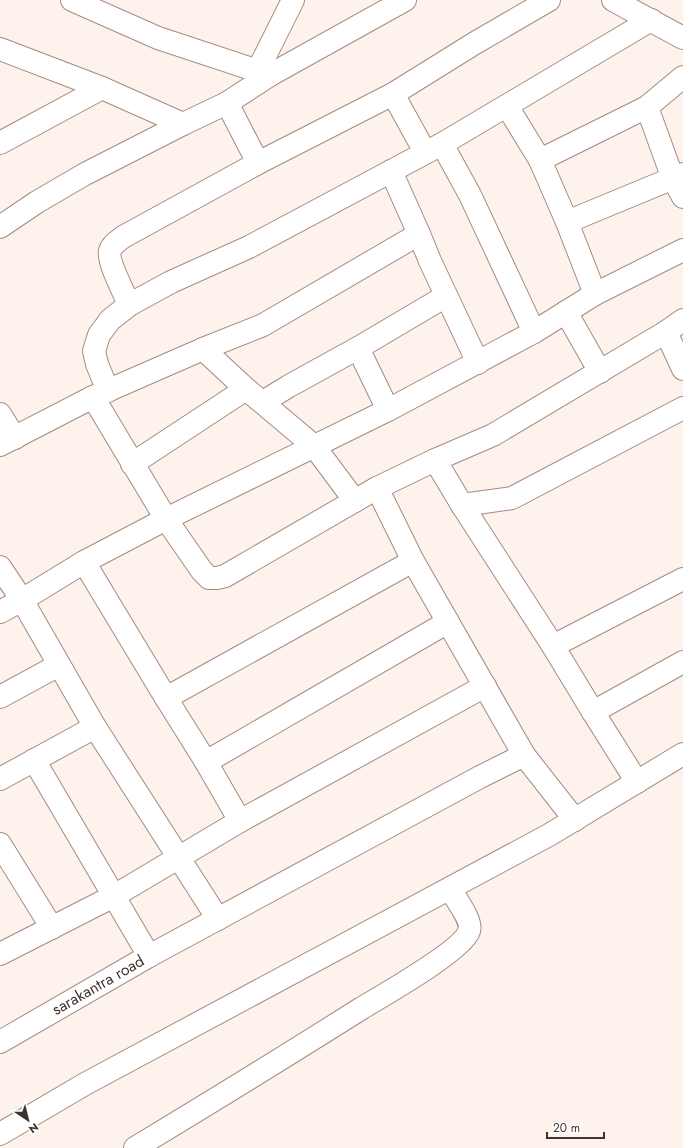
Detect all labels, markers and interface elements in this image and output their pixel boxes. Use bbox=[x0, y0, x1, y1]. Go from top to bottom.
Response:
street label: sarakantra road bbox=[48, 949, 148, 1021]
north arrow bbox=[8, 1100, 48, 1140]
scale bar bbox=[547, 1114, 604, 1140]
text: N bbox=[26, 1119, 42, 1137]
text: 20 m bbox=[553, 1119, 580, 1137]

